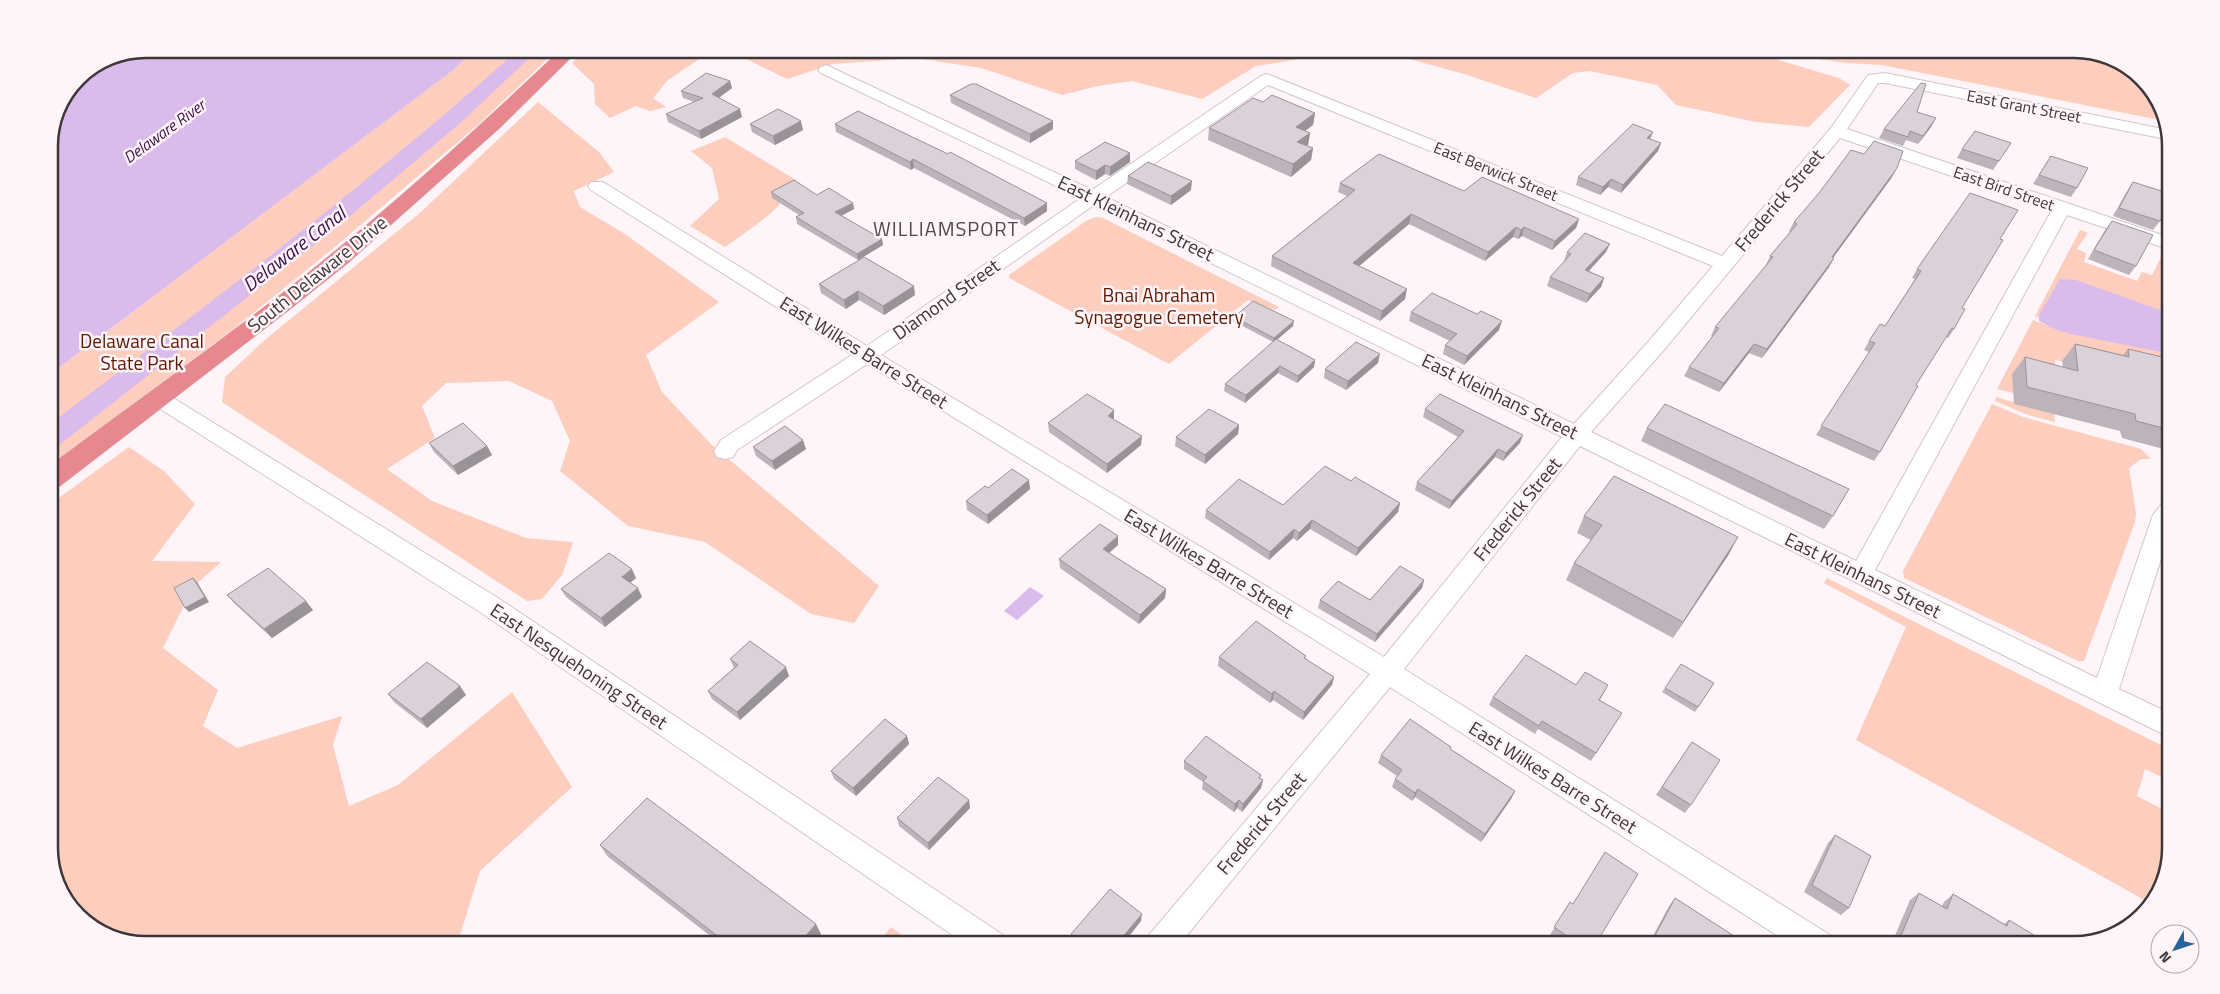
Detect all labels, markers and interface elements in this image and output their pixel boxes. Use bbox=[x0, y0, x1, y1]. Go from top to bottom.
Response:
street label: East Grant Street bbox=[1965, 83, 2083, 129]
water label: Delaware River bbox=[118, 92, 211, 169]
street label: East Berwick Street bbox=[1430, 135, 1562, 207]
street label: Frederick Street bbox=[1727, 142, 1831, 257]
street label: East Bird Street bbox=[1950, 160, 2058, 217]
street label: East Kleinhans Street bbox=[1053, 167, 1220, 268]
water label: Delaware Canal bbox=[235, 197, 354, 299]
street label: South Delaware Drive bbox=[240, 208, 393, 339]
district label: WILLIAMSPORT bbox=[873, 213, 1019, 244]
street label: Diamond Street bbox=[886, 251, 1006, 346]
park label: Bnai Abraham Synagogue Cemetery bbox=[1074, 280, 1244, 331]
street label: East Wilkes Barre Street bbox=[775, 288, 954, 415]
park label: Delaware Canal State Park bbox=[80, 326, 204, 377]
street label: East Kleinhans Street bbox=[1417, 345, 1584, 446]
street label: Frederick Street bbox=[1466, 450, 1568, 567]
street label: East Wilkes Barre Street bbox=[1119, 500, 1300, 625]
street label: East Kleinhans Street bbox=[1780, 524, 1947, 625]
street label: East Nesquehoning Street bbox=[485, 595, 674, 736]
street label: East Wilkes Barre Street bbox=[1464, 713, 1643, 840]
street label: Frederick Street bbox=[1209, 765, 1313, 880]
north arrow bbox=[2150, 924, 2200, 974]
text: N bbox=[2153, 947, 2176, 968]

